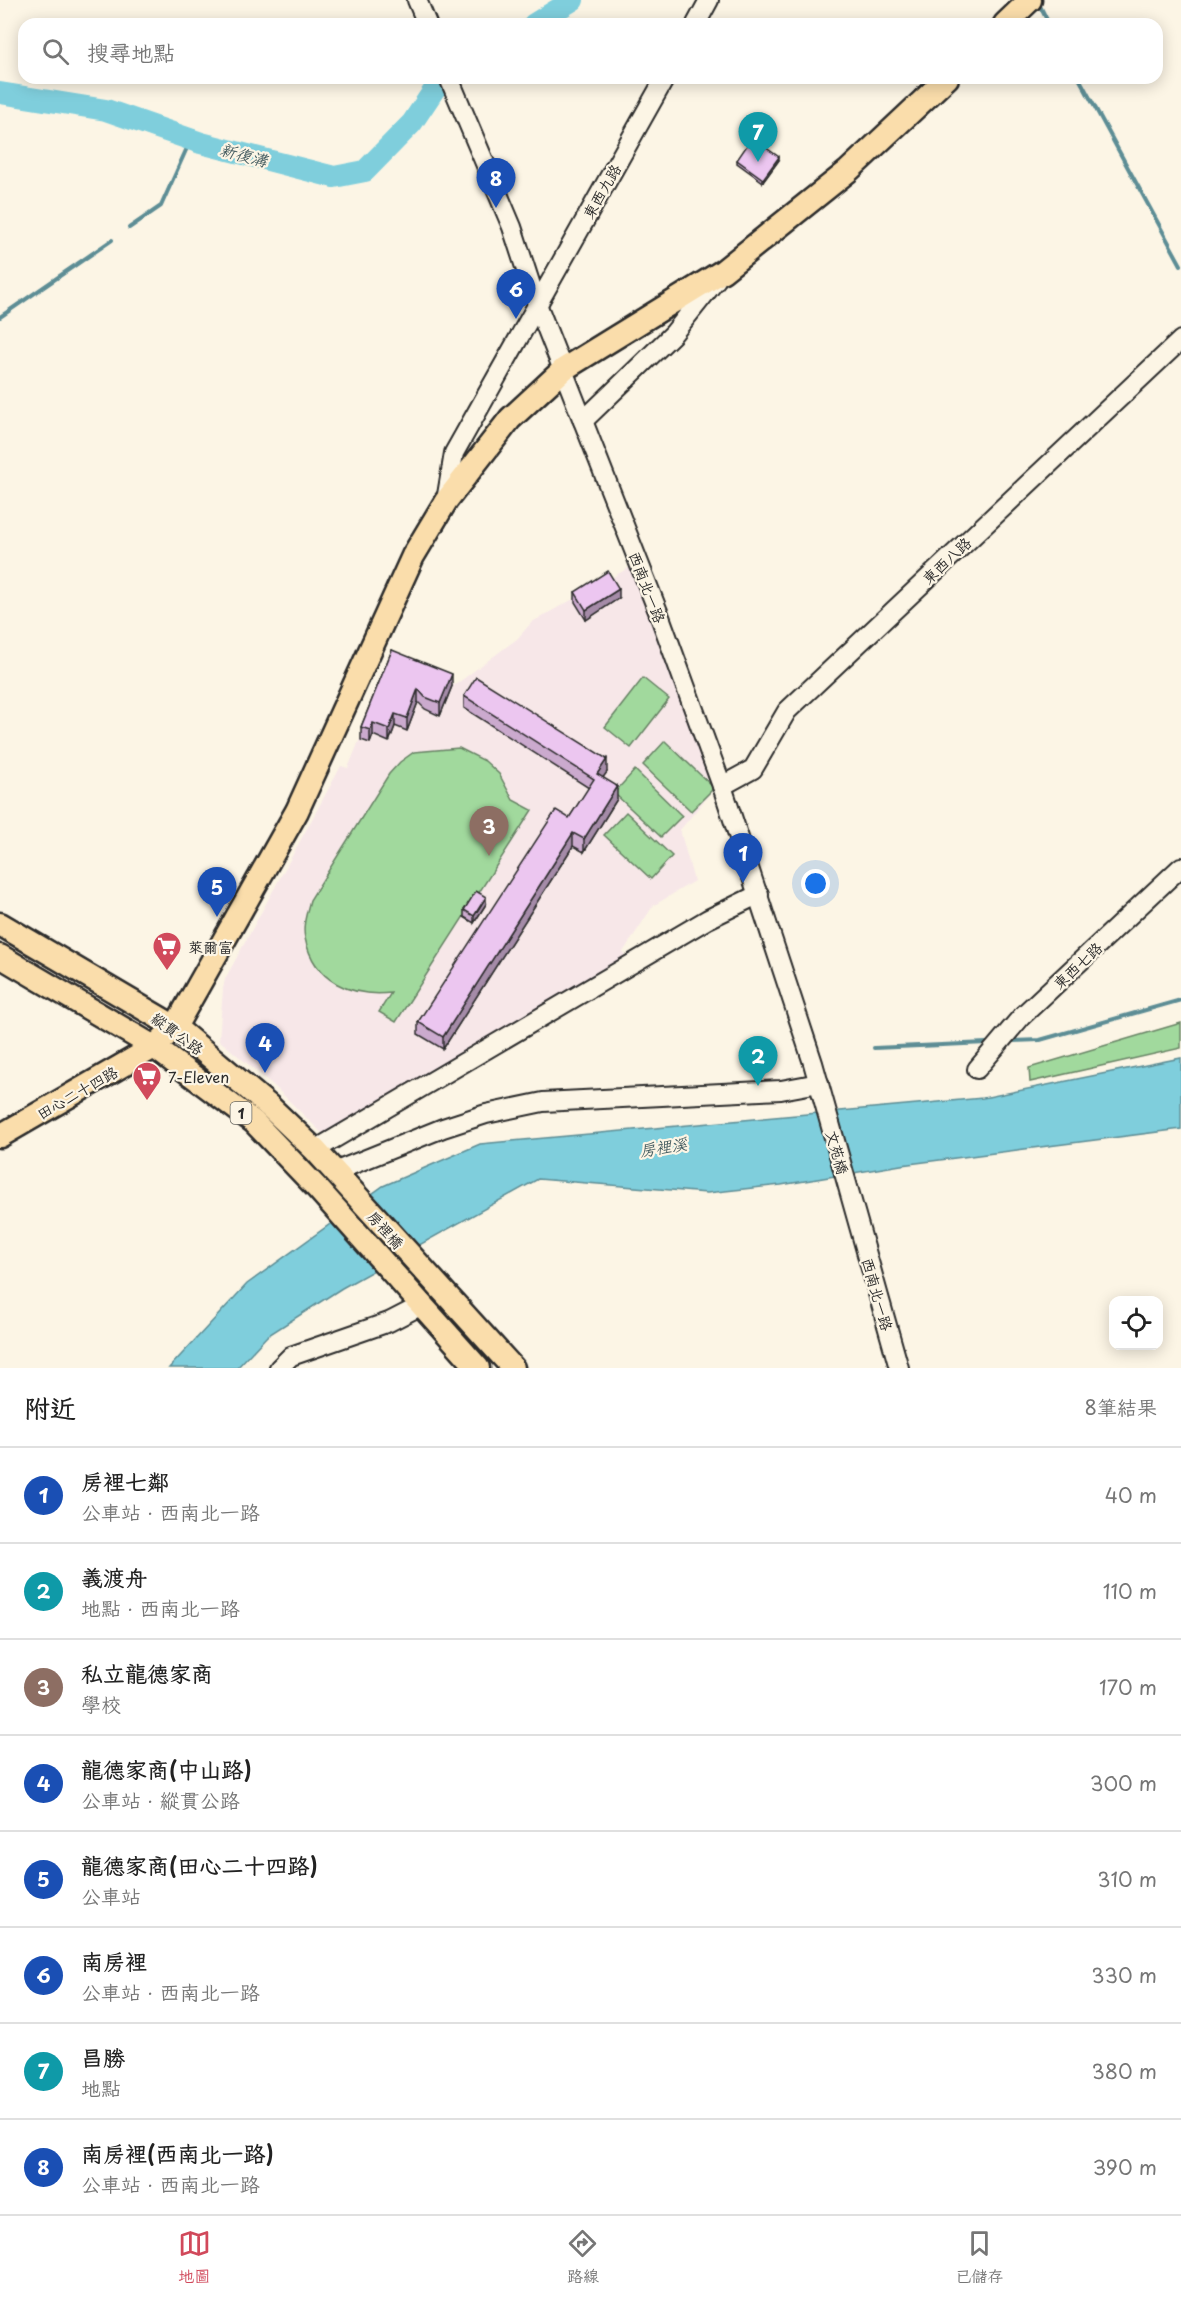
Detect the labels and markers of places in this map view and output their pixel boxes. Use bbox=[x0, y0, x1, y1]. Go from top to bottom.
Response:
pin: 7 bbox=[738, 112, 777, 162]
pin: 8 bbox=[476, 158, 516, 208]
pin: 6 bbox=[496, 270, 536, 319]
pin: 3 bbox=[470, 806, 508, 856]
pin: 1 bbox=[724, 834, 762, 883]
pin: 5 bbox=[198, 868, 236, 917]
supermarket icon: 萊爾富 bbox=[151, 930, 183, 972]
place label: 萊爾富 bbox=[188, 935, 233, 958]
pin: 4 bbox=[246, 1024, 284, 1073]
pin: 2 bbox=[738, 1036, 777, 1086]
supermarket icon: 7-Eleven bbox=[131, 1060, 163, 1102]
place label: 7-Eleven bbox=[168, 1065, 229, 1088]

